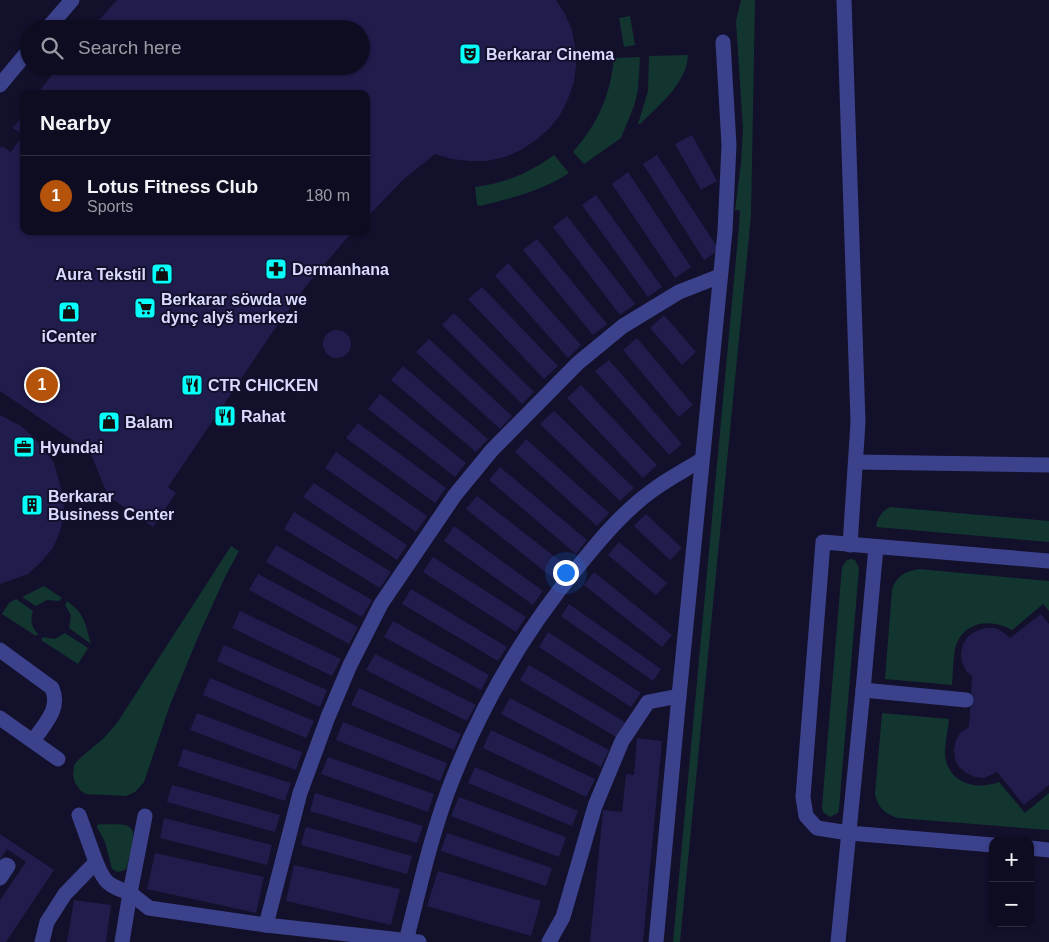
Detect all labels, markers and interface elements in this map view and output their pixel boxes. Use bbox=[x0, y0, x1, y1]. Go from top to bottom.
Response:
search box bbox=[20, 20, 370, 75]
icon: search bbox=[38, 34, 66, 62]
text: Search here bbox=[78, 37, 182, 58]
theatre icon: Berkarar Cinema bbox=[458, 42, 482, 66]
place label: Berkarar Cinema bbox=[486, 46, 614, 63]
text: Nearby bbox=[40, 111, 111, 134]
text: Lotus Fitness Club bbox=[87, 176, 258, 197]
text: 1 bbox=[52, 187, 60, 204]
text: 180 m bbox=[306, 187, 350, 204]
text: Sports bbox=[87, 198, 133, 215]
pharmacy icon: Dermanhana bbox=[264, 257, 288, 281]
place label: Dermanhana bbox=[292, 261, 389, 278]
shop icon: Aura Tekstil bbox=[150, 262, 174, 286]
place label: Aura Tekstil bbox=[56, 266, 146, 283]
place label: Berkarar söwda we dynç alyš merkezi bbox=[161, 291, 307, 326]
supermarket icon: Berkarar söwda we dynç alyš merkezi bbox=[133, 296, 157, 320]
shop icon: iCenter bbox=[57, 300, 81, 324]
place label: iCenter bbox=[41, 328, 97, 345]
pin: 1 bbox=[26, 366, 58, 404]
restaurant icon: CTR CHICKEN bbox=[180, 373, 204, 397]
place label: CTR CHICKEN bbox=[208, 377, 318, 394]
restaurant icon: Rahat bbox=[213, 404, 237, 428]
place label: Rahat bbox=[241, 408, 286, 425]
shop icon: Balam bbox=[97, 410, 121, 434]
place label: Balam bbox=[125, 414, 173, 431]
office icon: Hyundai bbox=[12, 435, 36, 459]
place label: Hyundai bbox=[40, 439, 103, 456]
place label: Berkarar Business Center bbox=[48, 488, 174, 523]
building icon: Berkarar Business Center bbox=[20, 493, 44, 517]
your location bbox=[553, 560, 579, 586]
map controls bbox=[989, 837, 1034, 927]
button: + bbox=[989, 837, 1034, 882]
button: − bbox=[989, 882, 1034, 927]

